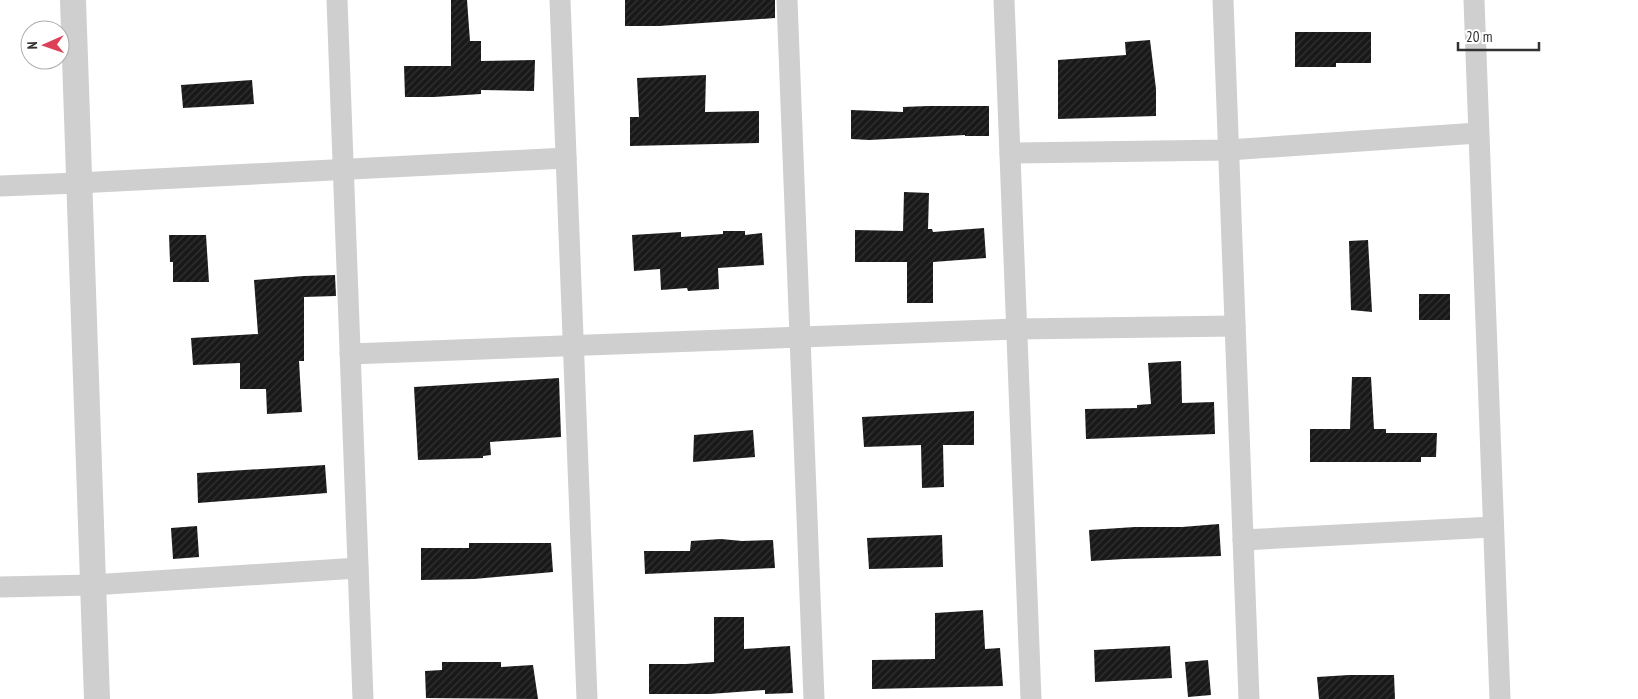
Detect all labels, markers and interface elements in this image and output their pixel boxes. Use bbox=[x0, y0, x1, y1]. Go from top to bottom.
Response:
north arrow bbox=[20, 20, 70, 70]
scale bar bbox=[1458, 20, 1539, 52]
text: 20 m bbox=[1466, 27, 1492, 46]
text: N bbox=[23, 41, 41, 50]

